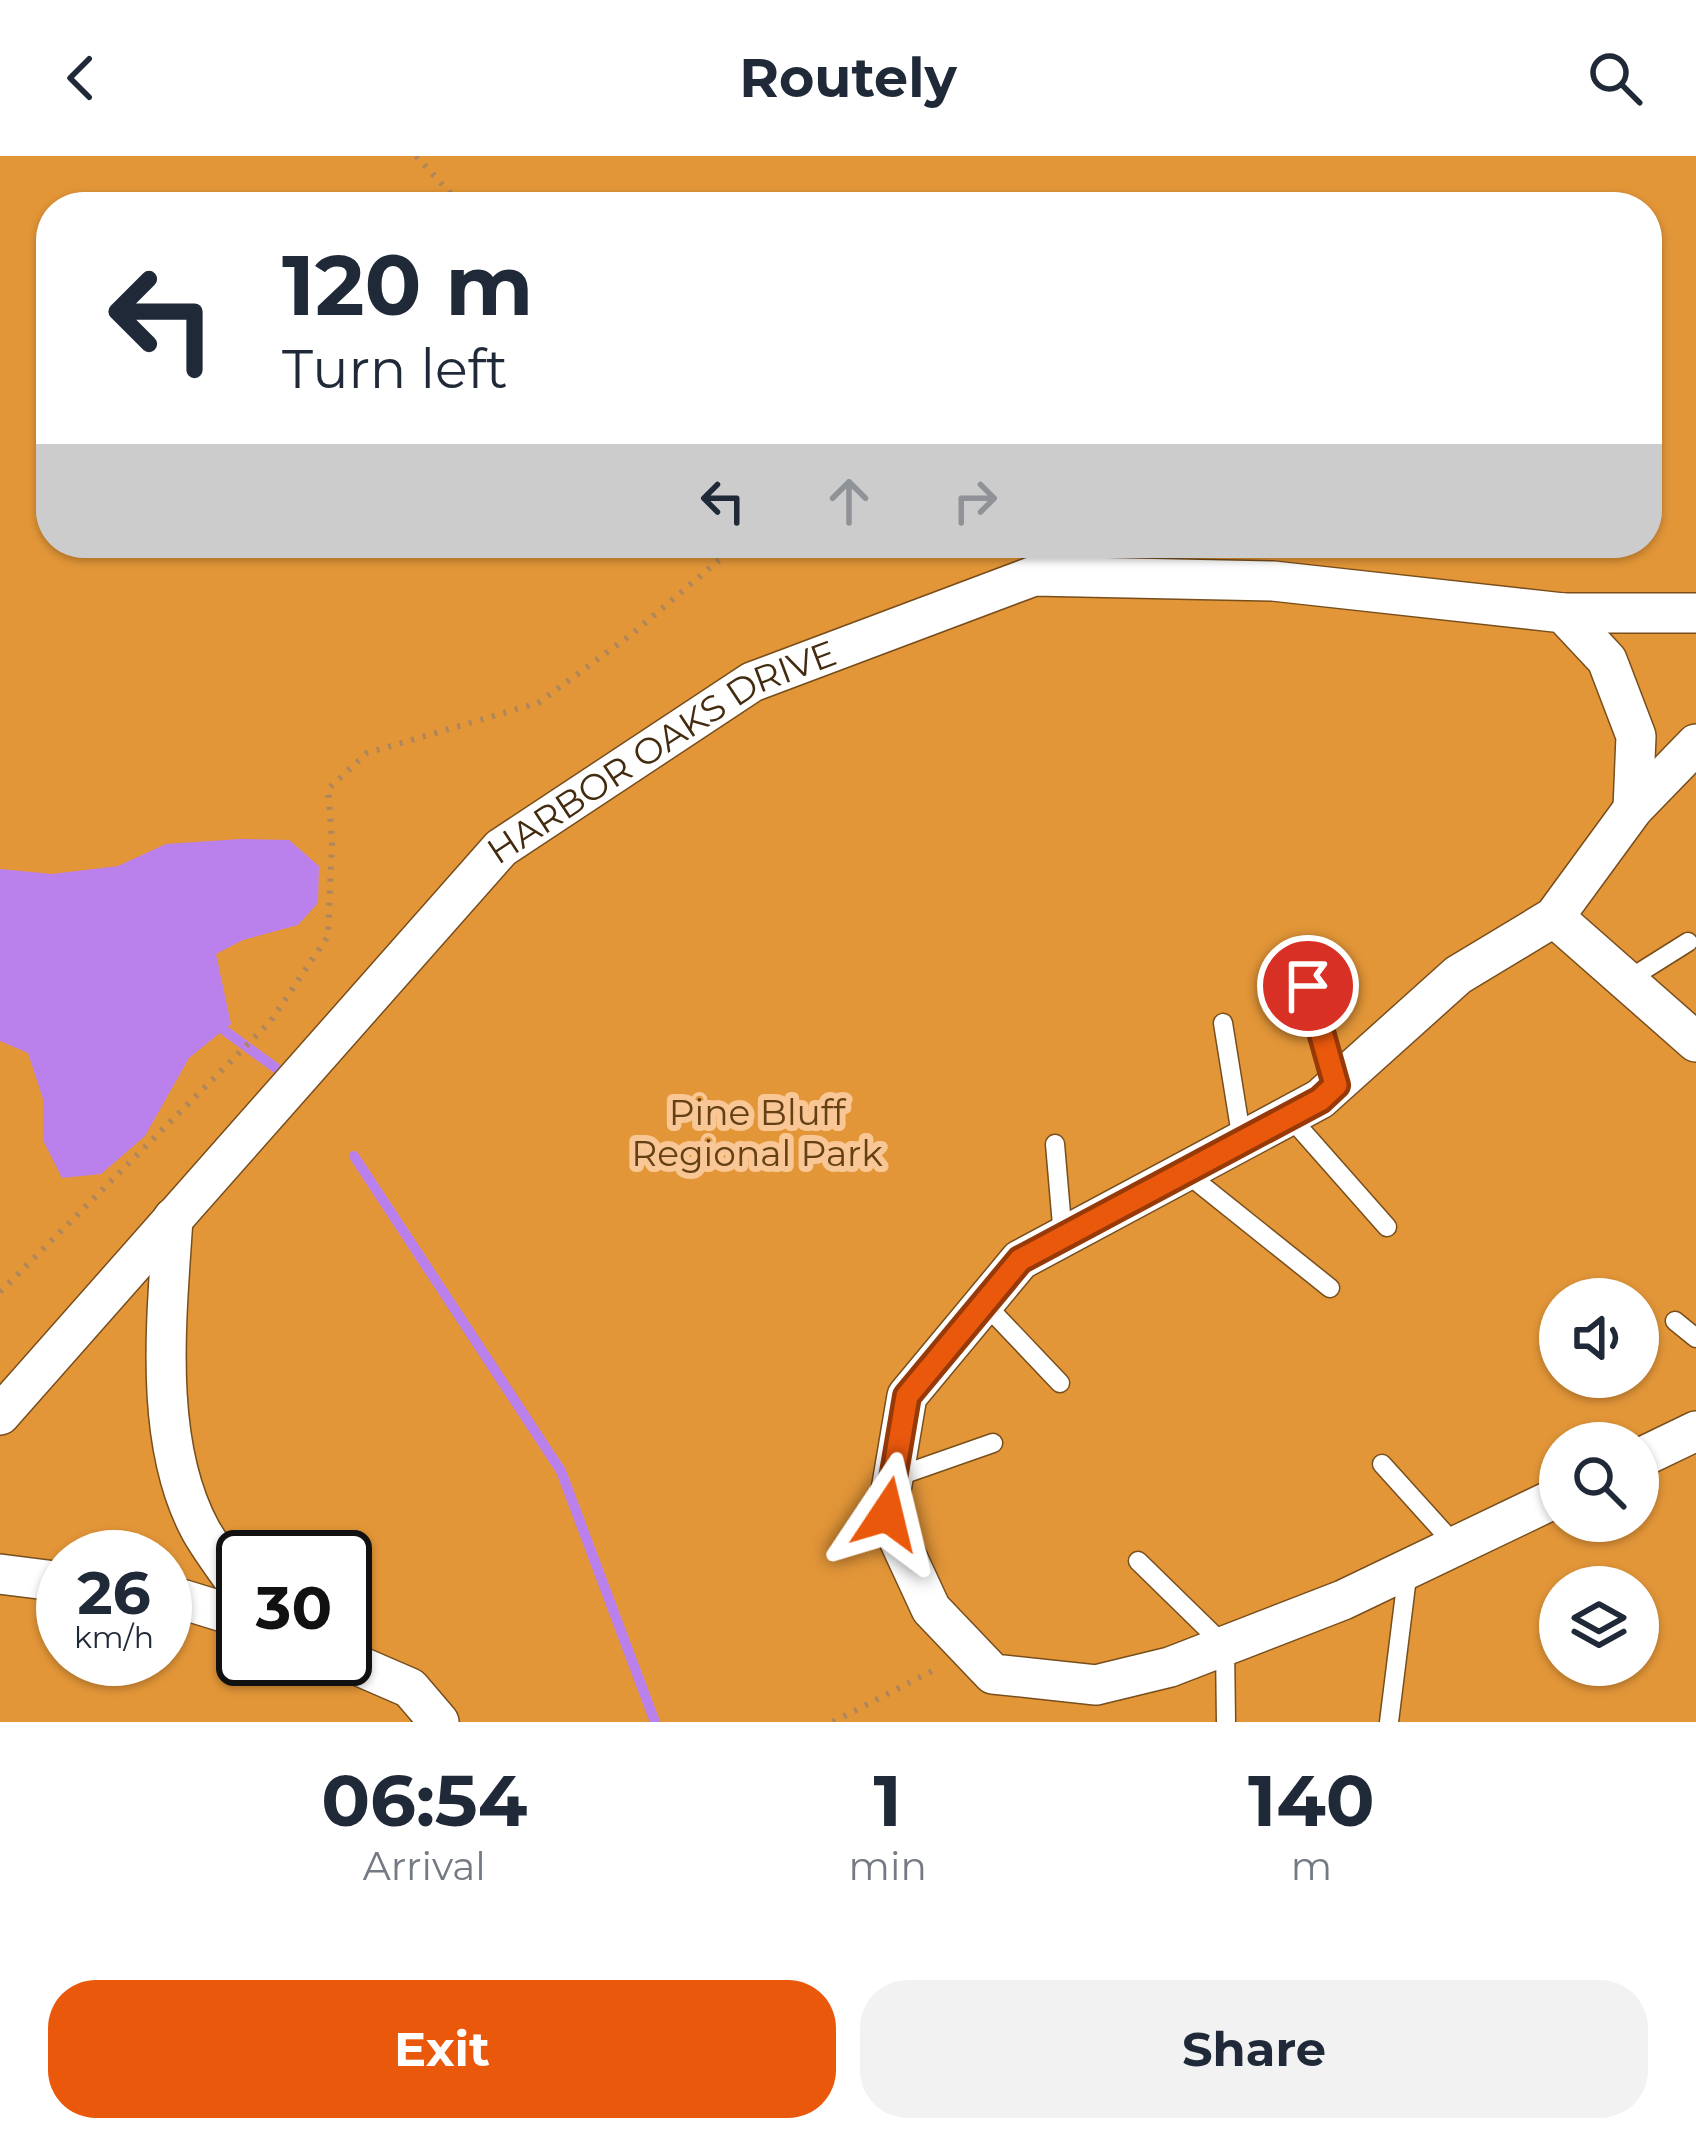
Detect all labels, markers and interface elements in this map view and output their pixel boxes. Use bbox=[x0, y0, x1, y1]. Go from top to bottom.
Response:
icon: back bbox=[48, 45, 114, 111]
text: Routely bbox=[739, 45, 957, 111]
icon: search bbox=[1582, 45, 1648, 111]
text: 120 m bbox=[282, 234, 533, 336]
icon: left bbox=[84, 240, 240, 396]
text: Turn left bbox=[282, 336, 508, 402]
icon: left bbox=[690, 468, 756, 534]
icon: ahead bbox=[816, 468, 882, 534]
icon: right bbox=[942, 468, 1008, 534]
street label: HARBOR OAKS DRIVE bbox=[479, 630, 842, 873]
pin bbox=[1257, 935, 1359, 1037]
icon: arrive bbox=[1275, 953, 1341, 1019]
park label: Pine Bluff Regional Park bbox=[631, 1090, 883, 1175]
map controls bbox=[1539, 1278, 1659, 1686]
button: sound bbox=[1539, 1278, 1659, 1398]
button: search bbox=[1539, 1422, 1659, 1542]
position arrow bbox=[824, 1451, 950, 1577]
speed limit sign: 30 bbox=[216, 1530, 372, 1686]
text: 26 bbox=[77, 1556, 151, 1629]
button: layers bbox=[1539, 1566, 1659, 1686]
text: km/h bbox=[74, 1619, 154, 1656]
text: 06:54 bbox=[321, 1756, 527, 1844]
text: 1 bbox=[874, 1756, 902, 1844]
text: 140 bbox=[1248, 1756, 1375, 1844]
text: Arrival bbox=[363, 1842, 486, 1890]
text: min bbox=[849, 1842, 927, 1890]
text: m bbox=[1291, 1842, 1332, 1890]
button: Exit bbox=[48, 1980, 836, 2118]
button: Share bbox=[860, 1980, 1648, 2118]

